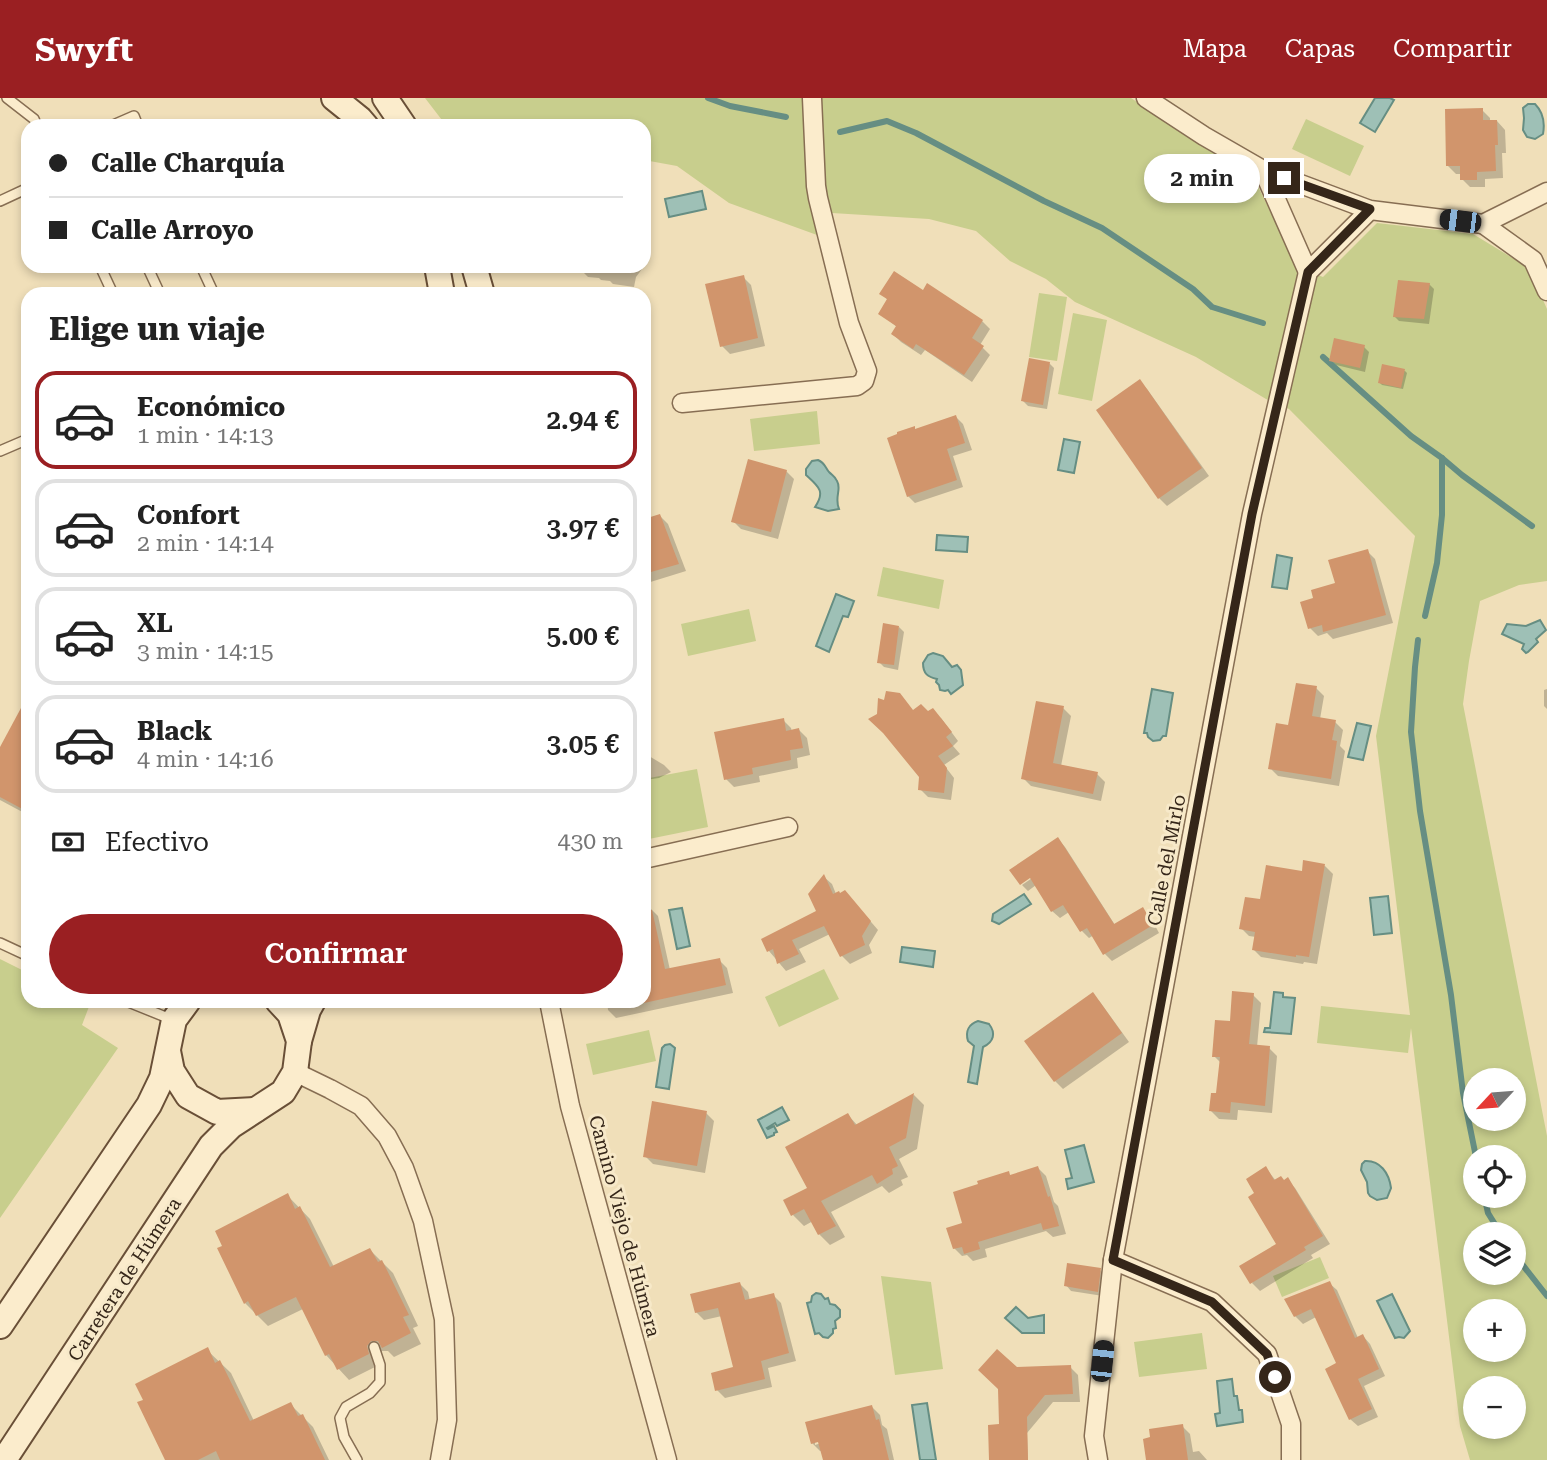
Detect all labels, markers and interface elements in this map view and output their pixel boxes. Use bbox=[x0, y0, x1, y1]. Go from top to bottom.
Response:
text: Swyft bbox=[35, 30, 133, 69]
text: Mapa bbox=[1183, 35, 1247, 63]
text: Capas bbox=[1285, 35, 1355, 63]
text: Compartir bbox=[1393, 35, 1512, 63]
text: Calle Charquía bbox=[91, 148, 284, 178]
callout: 2 min bbox=[1144, 154, 1260, 202]
route end bbox=[1268, 162, 1300, 194]
text: 2 min bbox=[1170, 165, 1234, 192]
car bbox=[1438, 208, 1483, 234]
text: Calle Arroyo bbox=[91, 215, 254, 245]
text: Elige un viaje bbox=[49, 310, 265, 348]
icon: car bbox=[53, 389, 116, 452]
text: Económico bbox=[137, 392, 285, 422]
text: 2.94 € bbox=[547, 405, 619, 435]
text: 1 min · 14:13 bbox=[137, 422, 274, 449]
icon: car bbox=[53, 497, 116, 560]
text: Confort bbox=[137, 500, 240, 530]
text: 3.97 € bbox=[547, 513, 619, 543]
text: 2 min · 14:14 bbox=[137, 530, 274, 557]
icon: car bbox=[53, 605, 116, 668]
text: XL bbox=[137, 608, 173, 638]
text: 5.00 € bbox=[547, 621, 619, 651]
text: 3 min · 14:15 bbox=[137, 638, 274, 665]
icon: car bbox=[53, 713, 116, 776]
text: Black bbox=[137, 716, 212, 746]
text: 3.05 € bbox=[547, 729, 619, 759]
text: 4 min · 14:16 bbox=[137, 746, 274, 773]
street label: Calle del Mirlo bbox=[1142, 792, 1191, 928]
icon: cash bbox=[49, 823, 87, 861]
text: Efectivo bbox=[105, 827, 209, 857]
text: 430 m bbox=[558, 828, 623, 855]
button: Confirmar bbox=[49, 914, 623, 994]
north arrow bbox=[1463, 1068, 1526, 1130]
map controls bbox=[1463, 1068, 1526, 1439]
street label: Camino Viejo de Húmera bbox=[584, 1113, 665, 1340]
button: locate bbox=[1463, 1145, 1526, 1208]
street label: Carretera de Húmera bbox=[63, 1193, 186, 1365]
button: layers bbox=[1463, 1222, 1526, 1285]
button: + bbox=[1463, 1299, 1526, 1362]
car bbox=[1090, 1339, 1115, 1383]
route start bbox=[1259, 1361, 1291, 1393]
button: − bbox=[1463, 1376, 1526, 1439]

